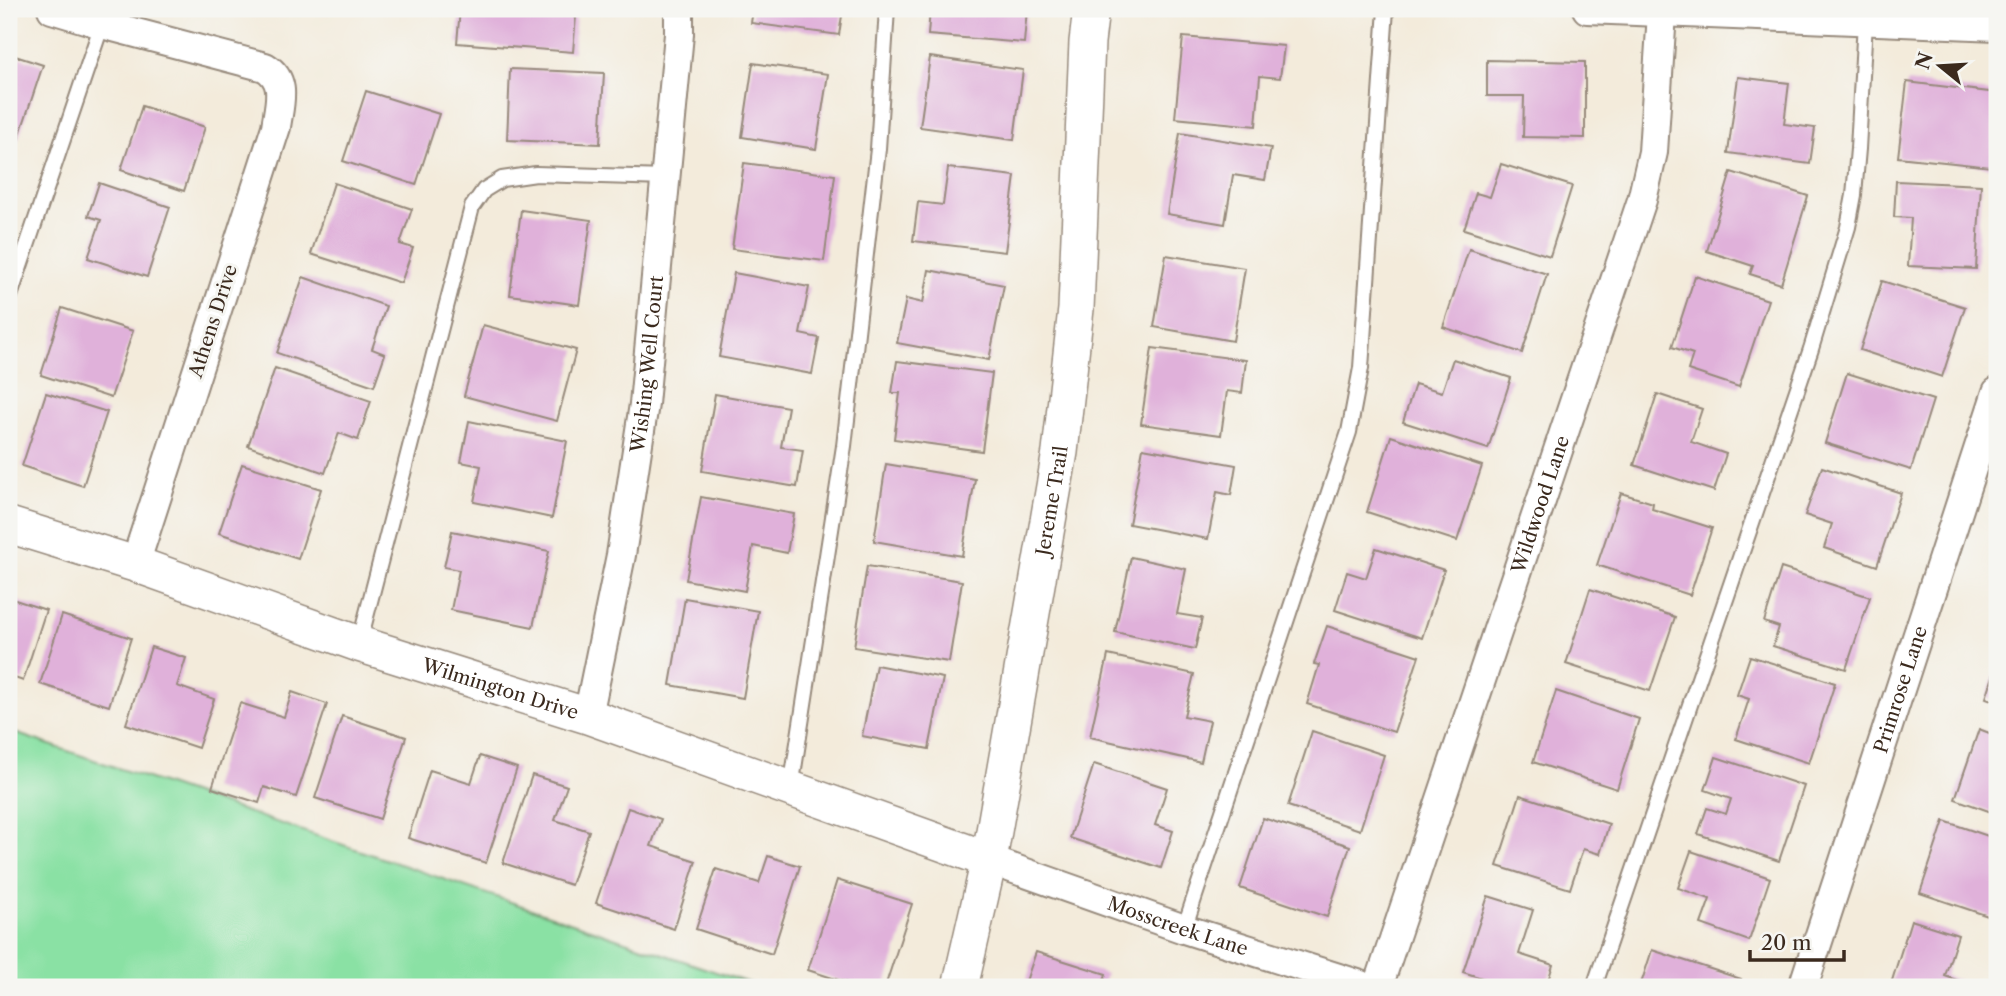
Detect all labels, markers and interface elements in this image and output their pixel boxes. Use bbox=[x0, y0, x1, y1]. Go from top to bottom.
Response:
north arrow bbox=[1904, 32, 1974, 102]
text: N bbox=[1911, 49, 1938, 72]
street label: Athens Drive bbox=[184, 261, 242, 381]
street label: Wishing Well Court bbox=[625, 274, 668, 455]
street label: Wildwood Lane bbox=[1506, 433, 1574, 577]
street label: Jereme Trail bbox=[1030, 444, 1072, 560]
street label: Primrose Lane bbox=[1869, 623, 1931, 756]
street label: Wilmington Drive bbox=[419, 653, 581, 724]
street label: Mosscreek Lane bbox=[1105, 891, 1251, 960]
scale bar bbox=[1750, 919, 1845, 963]
text: 20 m bbox=[1761, 930, 1812, 955]

